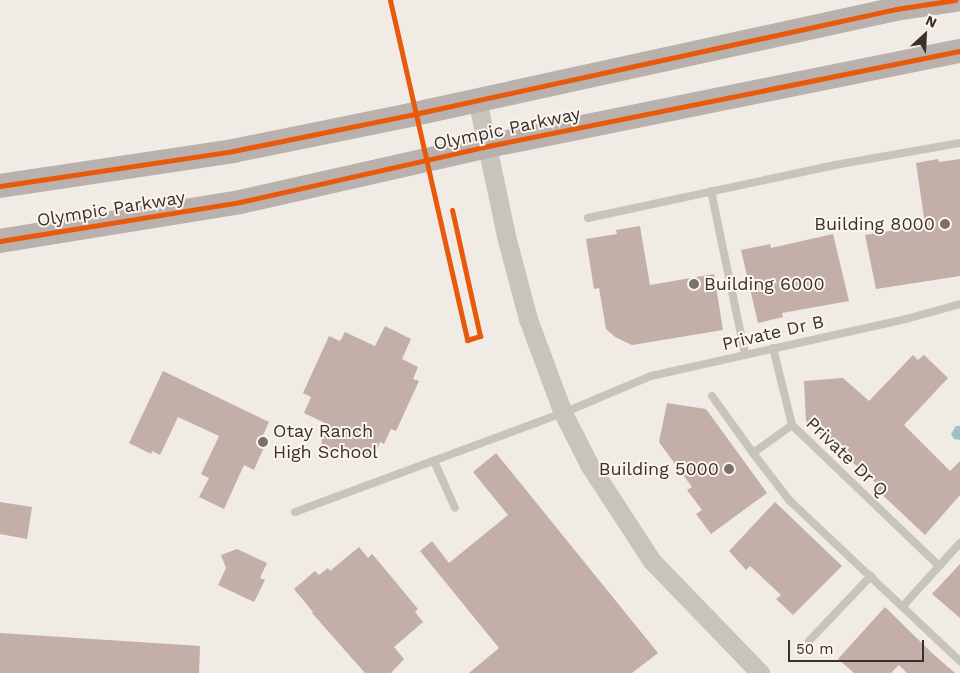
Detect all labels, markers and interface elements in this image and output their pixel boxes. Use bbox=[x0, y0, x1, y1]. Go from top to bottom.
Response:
north arrow bbox=[900, 10, 950, 60]
text: N bbox=[923, 12, 939, 31]
street label: Olympic Parkway bbox=[432, 103, 582, 155]
street label: Olympic Parkway bbox=[35, 187, 187, 231]
place label: Building 8000 bbox=[814, 213, 935, 235]
marker: Building 8000 bbox=[939, 218, 951, 230]
place label: Building 6000 bbox=[704, 273, 825, 295]
marker: Building 6000 bbox=[688, 278, 700, 290]
street label: Private Dr B bbox=[720, 311, 826, 355]
street label: Private Dr Q bbox=[801, 412, 893, 502]
place label: Otay Ranch High School bbox=[273, 421, 378, 464]
marker: Otay Ranch High School bbox=[257, 436, 269, 448]
place label: Building 5000 bbox=[599, 458, 719, 480]
marker: Building 5000 bbox=[723, 463, 735, 475]
scale bar bbox=[790, 630, 926, 662]
text: 50 m bbox=[796, 640, 833, 658]

